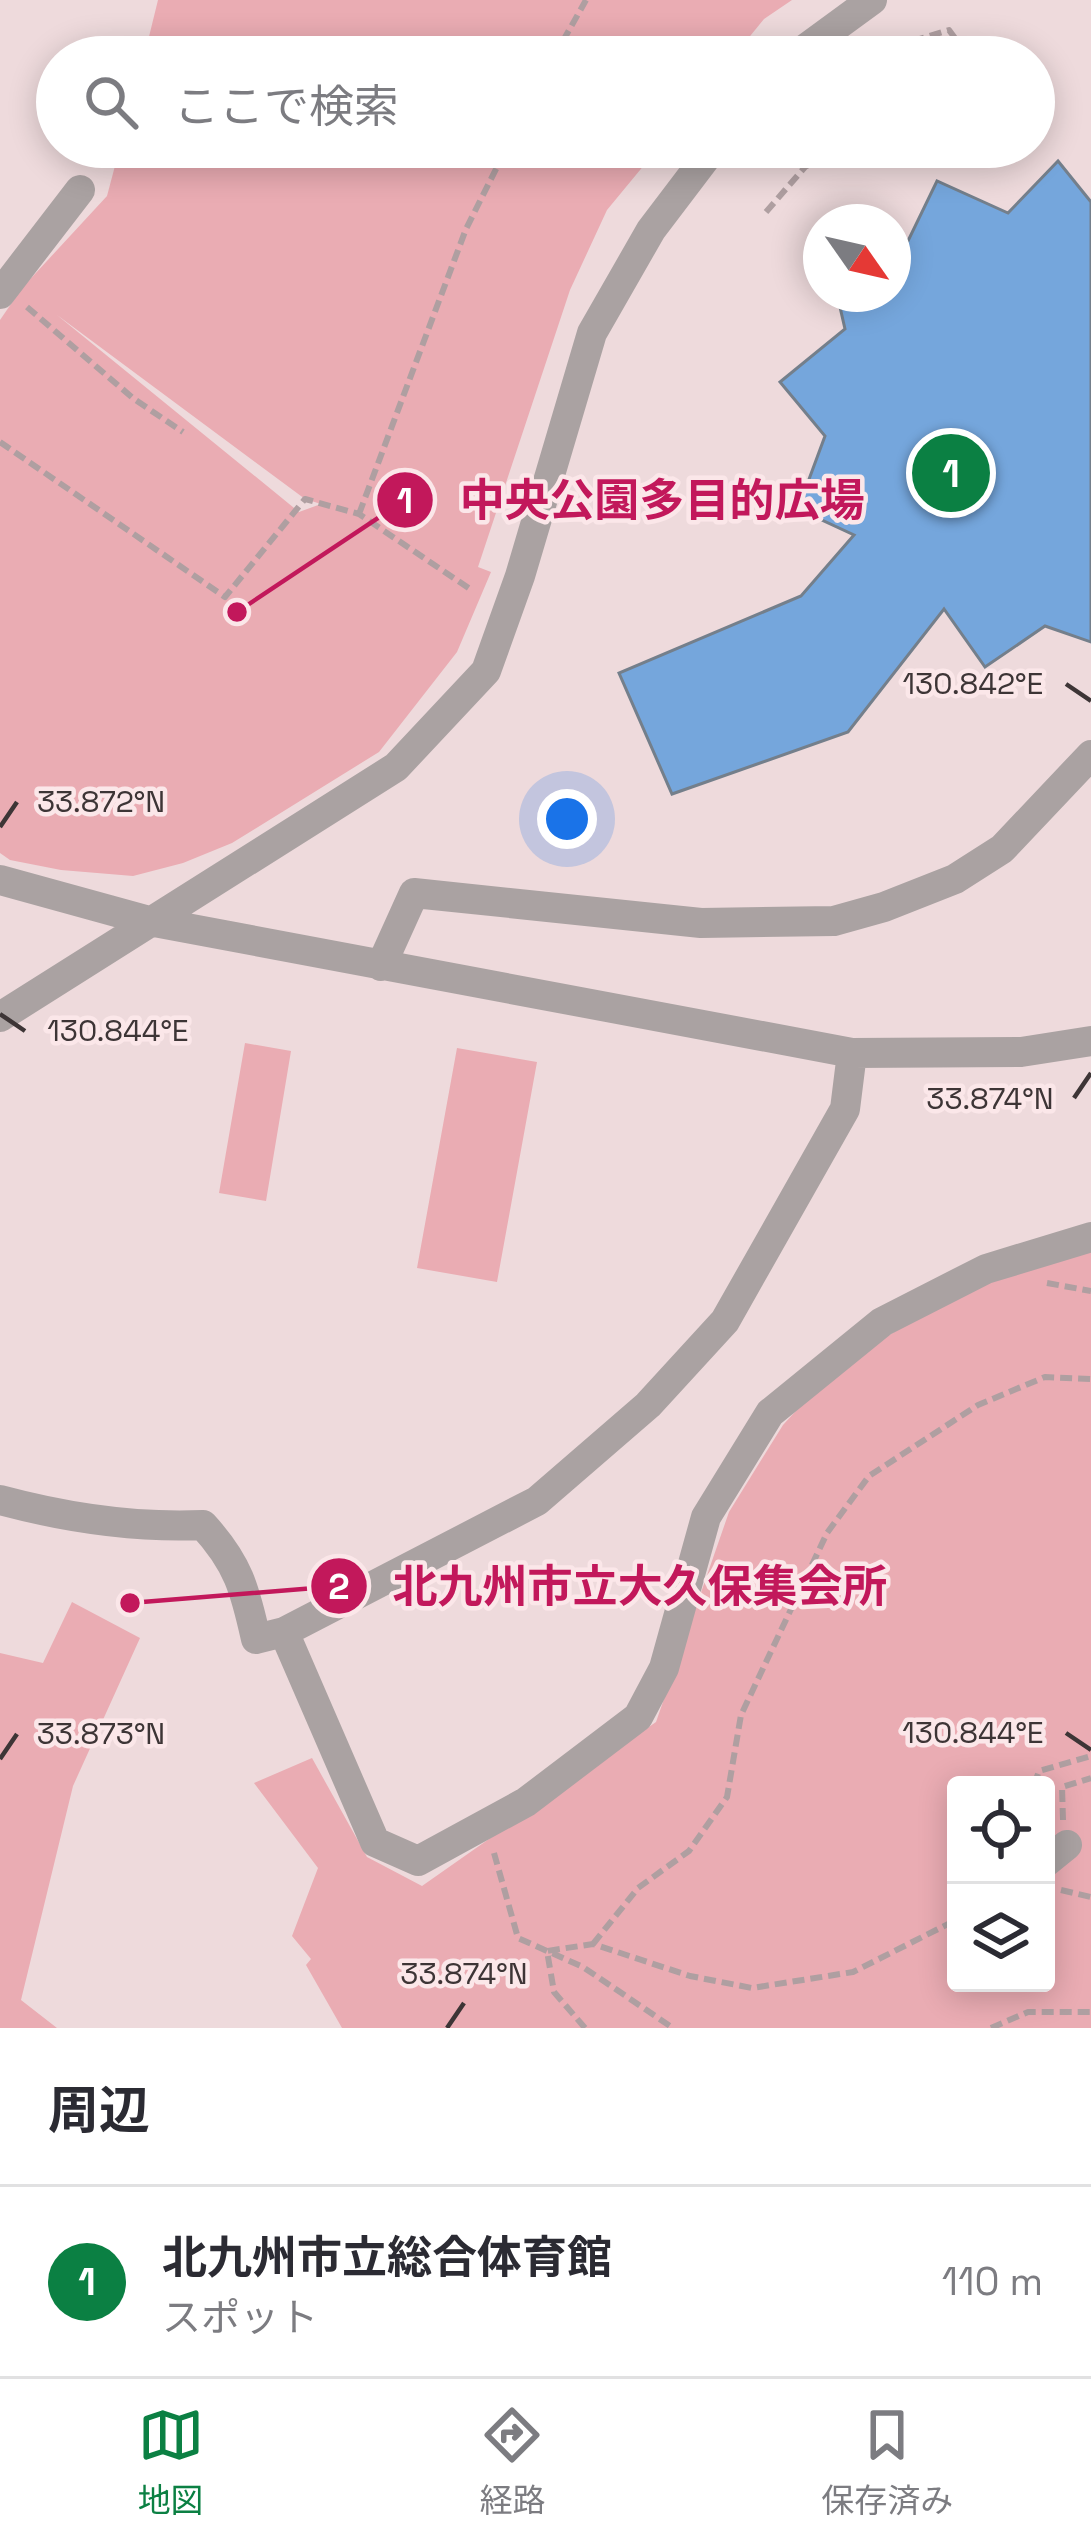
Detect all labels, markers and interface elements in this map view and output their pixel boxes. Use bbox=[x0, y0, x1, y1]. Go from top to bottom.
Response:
search box bbox=[36, 36, 1055, 168]
icon: search bbox=[78, 69, 144, 135]
text: ここで検索 bbox=[174, 78, 399, 135]
north arrow bbox=[803, 204, 911, 312]
pin: 1 bbox=[912, 428, 990, 518]
callout: 中央公園多目的広場 bbox=[375, 459, 888, 540]
text: 中央公園多目的広場 bbox=[459, 472, 865, 529]
text: 1 bbox=[397, 478, 413, 524]
text: 130.842°E bbox=[903, 664, 1043, 703]
text: 33.872°N bbox=[37, 782, 165, 821]
your location bbox=[537, 789, 597, 849]
text: 130.844°E bbox=[47, 1011, 189, 1050]
text: 33.874°N bbox=[926, 1079, 1054, 1118]
callout: 北九州市立大久保集会所 bbox=[309, 1546, 912, 1627]
text: 北九州市立大久保集会所 bbox=[392, 1558, 888, 1615]
text: 2 bbox=[328, 1564, 350, 1610]
text: 130.844°E bbox=[902, 1713, 1044, 1752]
text: 33.873°N bbox=[37, 1714, 165, 1753]
map controls bbox=[947, 1776, 1055, 1992]
button: locate bbox=[947, 1776, 1055, 1884]
button: layers bbox=[947, 1884, 1055, 1992]
text: 33.874°N bbox=[400, 1954, 528, 1993]
text: 周辺 bbox=[48, 2078, 150, 2143]
text: 北九州市立総合体育館 bbox=[162, 2229, 612, 2286]
text: 1 bbox=[78, 2257, 96, 2306]
text: 110 m bbox=[942, 2257, 1043, 2306]
text: スポット bbox=[162, 2293, 318, 2342]
tab: 地図 bbox=[138, 2402, 204, 2522]
tab: 経路 bbox=[479, 2402, 545, 2522]
tab: 保存済み bbox=[821, 2402, 953, 2522]

